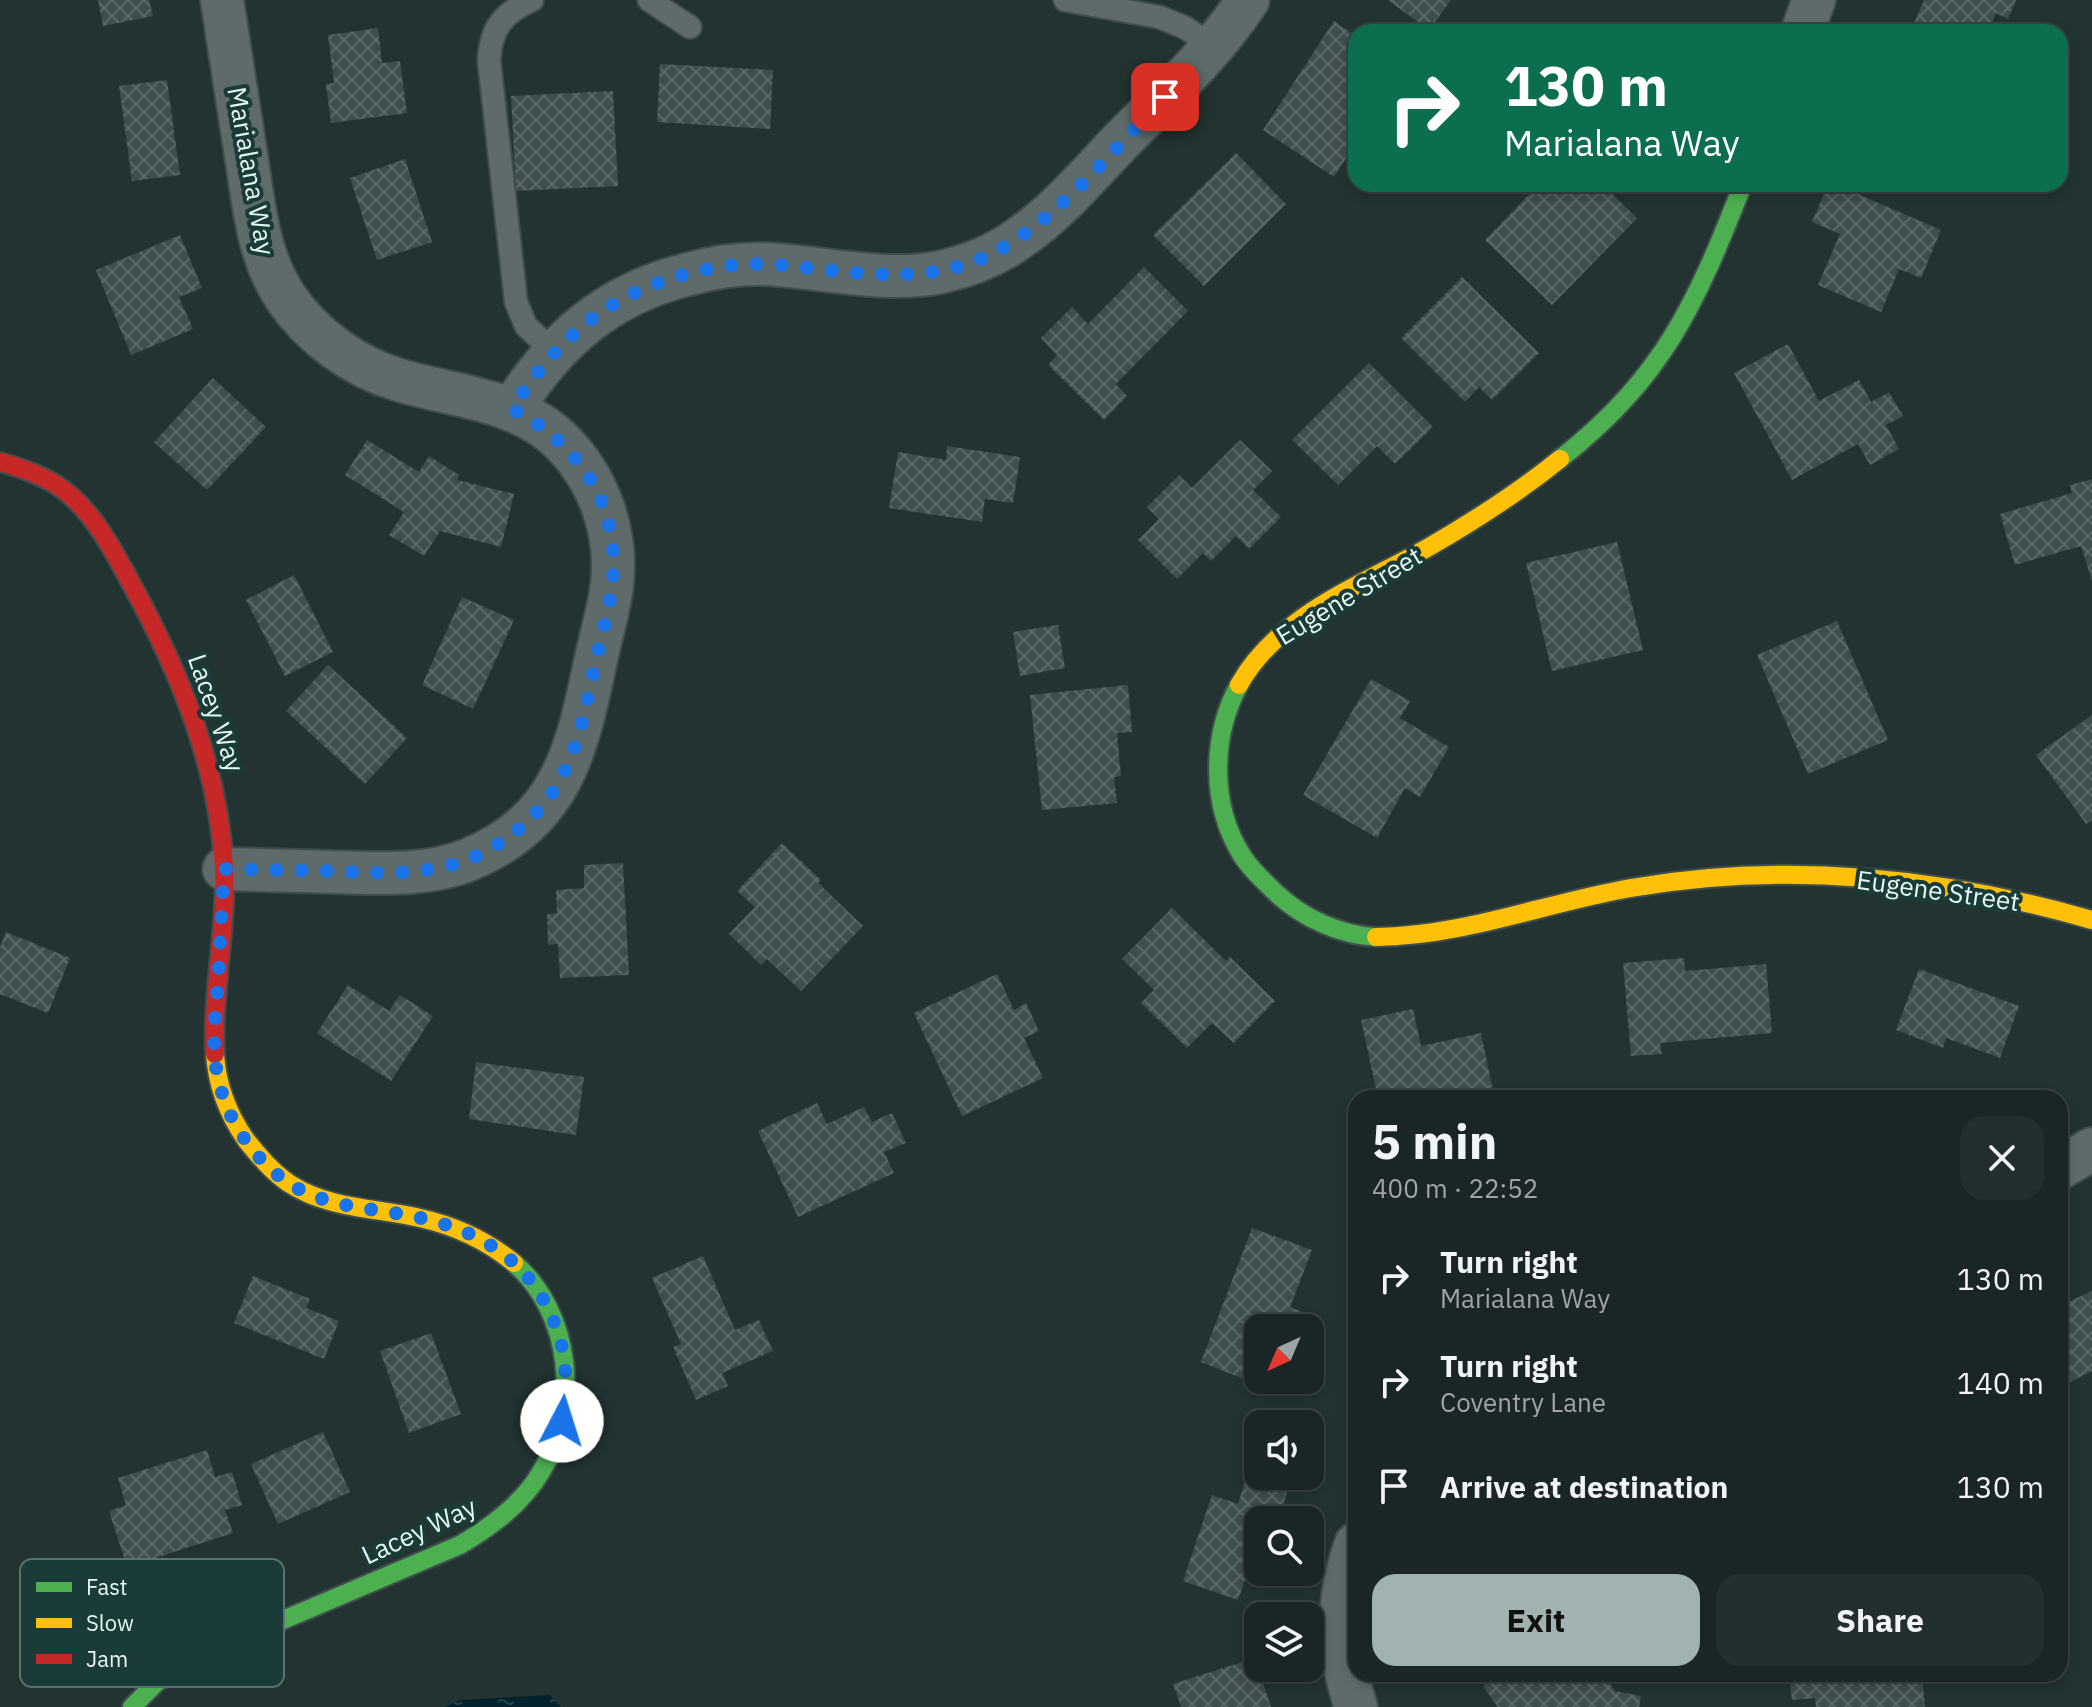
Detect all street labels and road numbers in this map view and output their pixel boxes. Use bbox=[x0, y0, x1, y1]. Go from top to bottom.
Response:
street label: Marialana Way bbox=[220, 84, 284, 258]
street label: Eugene Street bbox=[1269, 538, 1428, 652]
street label: Lacey Way bbox=[181, 649, 253, 776]
street label: Eugene Street bbox=[1854, 862, 2022, 918]
street label: Lacey Way bbox=[356, 1489, 481, 1571]

